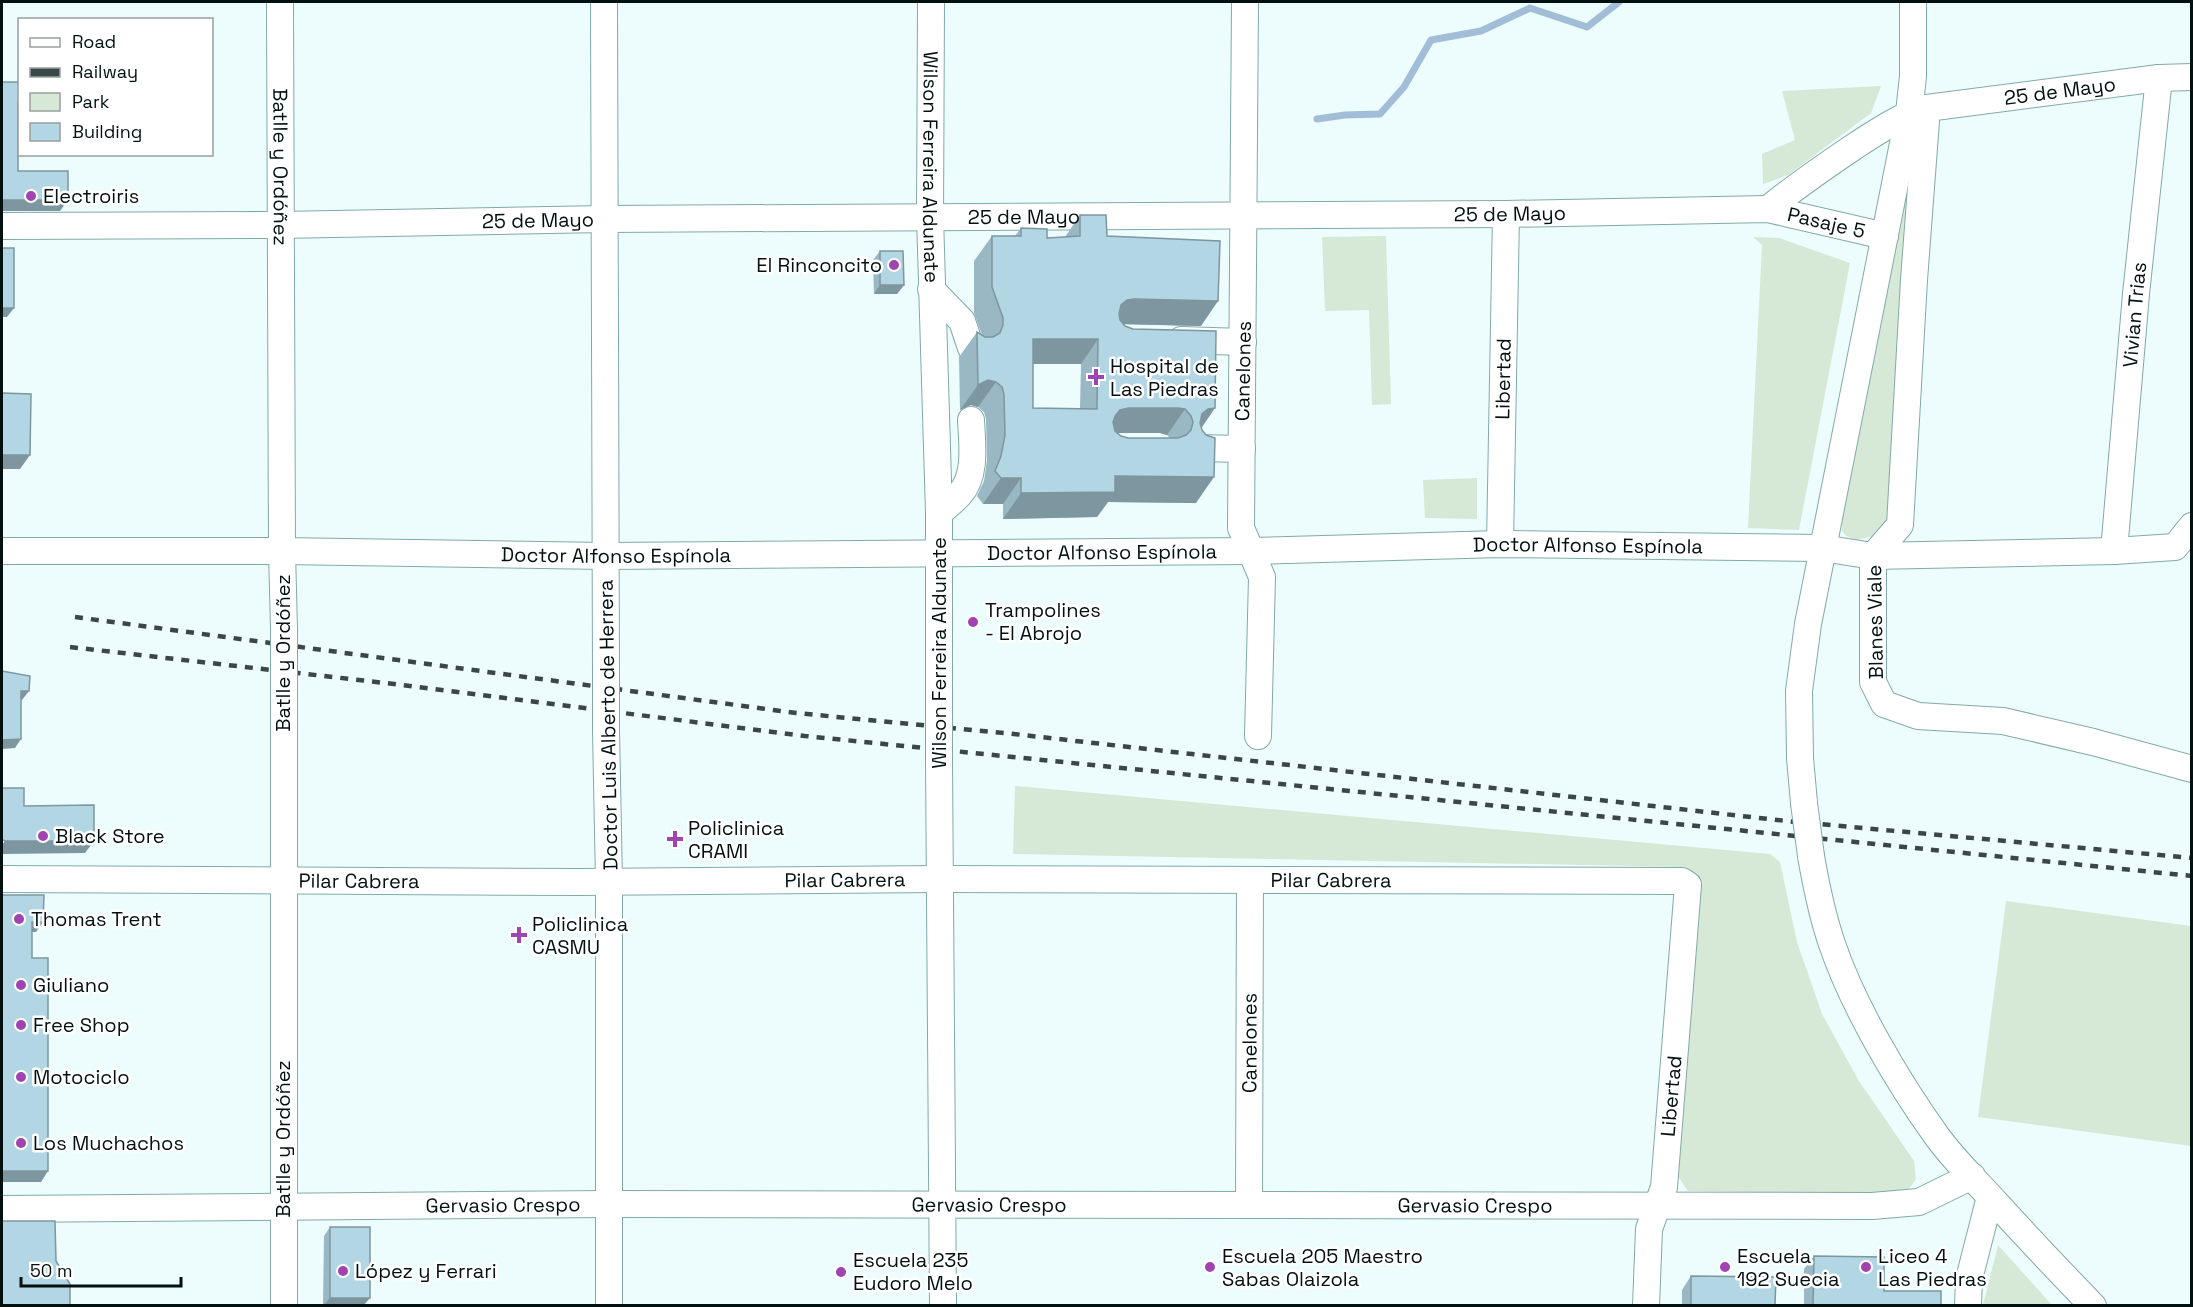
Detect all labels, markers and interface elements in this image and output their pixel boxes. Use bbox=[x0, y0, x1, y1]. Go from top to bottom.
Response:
legend bbox=[18, 18, 213, 156]
text: Road bbox=[72, 30, 116, 53]
street label: Wilson Ferreira Aldunate bbox=[917, 51, 945, 283]
text: Railway bbox=[72, 60, 138, 83]
street label: 25 de Mayo bbox=[2003, 71, 2117, 111]
street label: Batlle y Ordóñez bbox=[267, 88, 294, 246]
text: Park bbox=[72, 90, 110, 113]
text: Building bbox=[72, 120, 142, 143]
place label: Electroiris bbox=[43, 183, 139, 209]
marker: Electroiris bbox=[24, 189, 38, 203]
street label: 25 de Mayo bbox=[1454, 200, 1566, 227]
street label: Pasaje 5 bbox=[1785, 201, 1868, 244]
street label: 25 de Mayo bbox=[968, 203, 1080, 230]
street label: 25 de Mayo bbox=[482, 206, 594, 234]
place label: El Rinconcito bbox=[756, 252, 882, 278]
marker: El Rinconcito bbox=[887, 258, 901, 272]
street label: Vivian Trias bbox=[2117, 261, 2152, 369]
street label: Canelones bbox=[1229, 321, 1257, 421]
street label: Libertad bbox=[1489, 338, 1517, 420]
place label: Hospital de Las Piedras bbox=[1110, 353, 1219, 402]
marker: Hospital de Las Piedras bbox=[1087, 368, 1105, 386]
street label: Doctor Alfonso Espínola bbox=[1472, 531, 1703, 560]
street label: Wilson Ferreira Aldunate bbox=[926, 537, 952, 769]
street label: Doctor Alfonso Espínola bbox=[987, 538, 1217, 566]
street label: Doctor Alfonso Espínola bbox=[501, 541, 731, 569]
street label: Blanes Viale bbox=[1861, 564, 1889, 680]
street label: Batlle y Ordóñez bbox=[270, 574, 296, 732]
street label: Doctor Luis Alberto de Herrera bbox=[592, 579, 624, 871]
place label: Trampolines - El Abrojo bbox=[985, 597, 1101, 646]
marker: Trampolines - El Abrojo bbox=[966, 615, 980, 629]
place label: Policlinica CRAMI bbox=[688, 815, 784, 864]
place label: Black Store bbox=[55, 823, 165, 849]
marker: Black Store bbox=[36, 829, 50, 843]
marker: Policlinica CRAMI bbox=[666, 830, 684, 848]
street label: Pilar Cabrera bbox=[784, 866, 906, 893]
street label: Pilar Cabrera bbox=[1270, 867, 1392, 893]
street label: Pilar Cabrera bbox=[298, 868, 420, 894]
place label: Thomas Trent bbox=[31, 906, 162, 932]
place label: Policlinica CASMU bbox=[532, 911, 628, 960]
marker: Thomas Trent bbox=[12, 912, 26, 926]
marker: Policlinica CASMU bbox=[510, 926, 528, 944]
place label: Giuliano bbox=[33, 972, 109, 998]
marker: Giuliano bbox=[14, 978, 28, 992]
street label: Canelones bbox=[1236, 993, 1263, 1093]
place label: Free Shop bbox=[33, 1012, 130, 1038]
marker: Free Shop bbox=[14, 1018, 28, 1032]
street label: Libertad bbox=[1655, 1054, 1687, 1138]
street label: Batlle y Ordóñez bbox=[270, 1060, 296, 1218]
place label: Motociclo bbox=[33, 1064, 130, 1090]
marker: Motociclo bbox=[14, 1070, 28, 1084]
place label: Los Muchachos bbox=[33, 1130, 184, 1156]
marker: Los Muchachos bbox=[14, 1136, 28, 1150]
street label: Gervasio Crespo bbox=[425, 1191, 581, 1219]
street label: Gervasio Crespo bbox=[911, 1191, 1067, 1218]
street label: Gervasio Crespo bbox=[1397, 1192, 1553, 1218]
place label: Escuela 205 Maestro Sabas Olaizola bbox=[1222, 1243, 1423, 1292]
place label: Escuela 192 Suecia bbox=[1737, 1243, 1840, 1292]
place label: Liceo 4 Las Piedras bbox=[1878, 1243, 1987, 1292]
place label: Escuela 235 Eudoro Melo bbox=[853, 1247, 973, 1296]
scale bar bbox=[21, 1250, 182, 1288]
place label: López y Ferrari bbox=[355, 1258, 497, 1284]
text: 50 m bbox=[30, 1259, 72, 1282]
marker: Escuela 205 Maestro Sabas Olaizola bbox=[1203, 1260, 1217, 1274]
marker: Escuela 192 Suecia bbox=[1718, 1260, 1732, 1274]
marker: Liceo 4 Las Piedras bbox=[1859, 1260, 1873, 1274]
marker: López y Ferrari bbox=[336, 1264, 350, 1278]
marker: Escuela 235 Eudoro Melo bbox=[834, 1265, 848, 1279]

